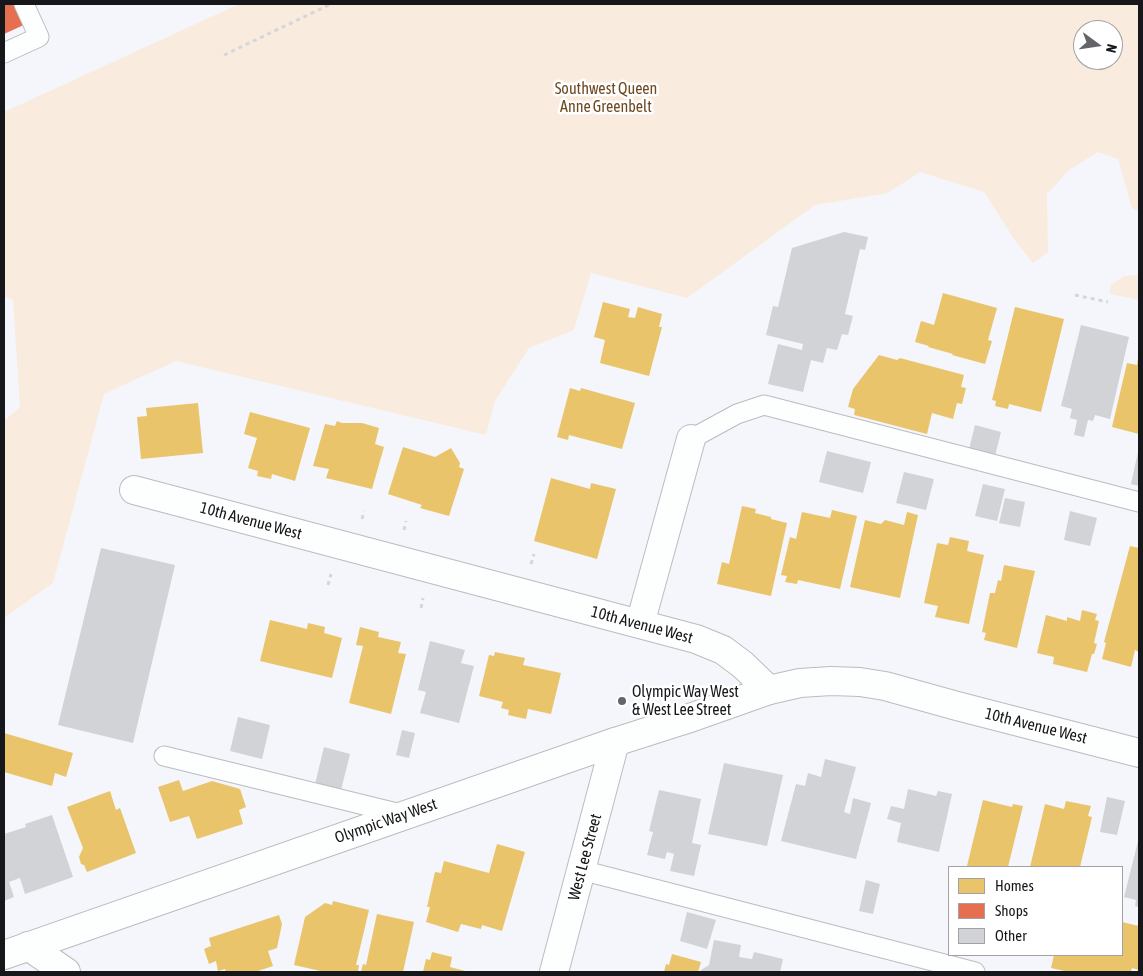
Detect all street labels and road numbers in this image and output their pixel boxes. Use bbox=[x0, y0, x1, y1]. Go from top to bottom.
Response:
street label: 10th Avenue West bbox=[198, 498, 304, 544]
street label: 10th Avenue West bbox=[589, 602, 695, 648]
street label: 10th Avenue West bbox=[983, 704, 1089, 748]
street label: Olympic Way West bbox=[332, 795, 440, 847]
street label: West Lee Street bbox=[564, 812, 606, 902]

